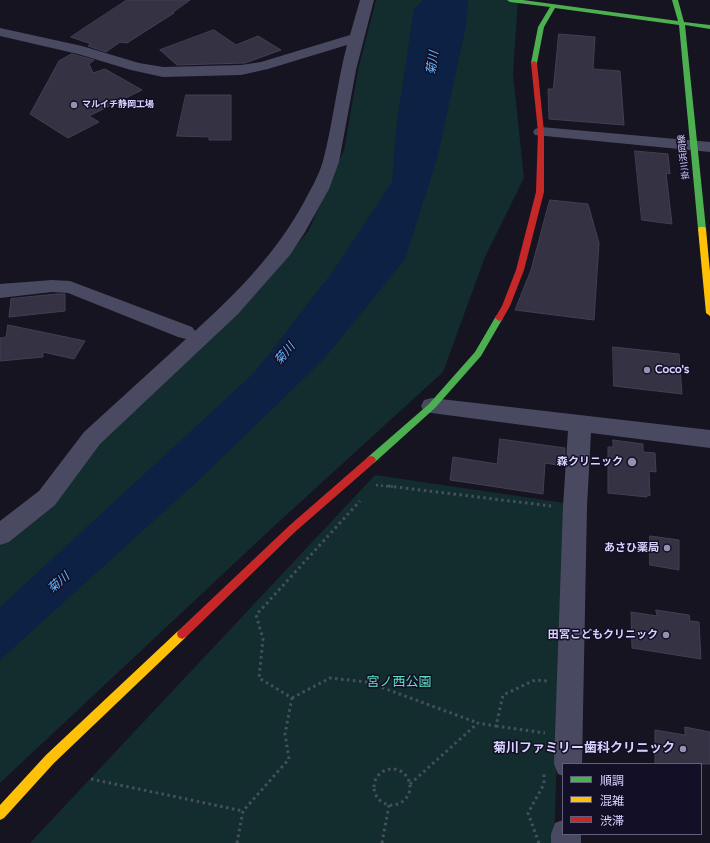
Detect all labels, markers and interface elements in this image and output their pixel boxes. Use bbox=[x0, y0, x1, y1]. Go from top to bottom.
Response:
water label: 菊川 bbox=[424, 50, 442, 76]
marker: マルイチ静岡工場 bbox=[69, 100, 79, 110]
place label: マルイチ静岡工場 bbox=[82, 100, 154, 110]
street label: 掛川浜岡線 bbox=[676, 134, 692, 180]
water label: 菊川 bbox=[272, 340, 298, 368]
place label: Coco's bbox=[655, 363, 689, 377]
marker: Coco's bbox=[642, 365, 652, 375]
place label: 森クリニック bbox=[557, 455, 623, 469]
marker: 森クリニック bbox=[626, 456, 638, 468]
place label: あさひ薬局 bbox=[604, 541, 659, 555]
marker: あさひ薬局 bbox=[662, 543, 672, 553]
water label: 菊川 bbox=[45, 570, 73, 596]
place label: 田宮こどもクリニック bbox=[548, 628, 658, 642]
marker: 田宮こどもクリニック bbox=[661, 630, 671, 640]
park label: 宮ノ西公園 bbox=[367, 675, 431, 691]
place label: 菊川ファミリー歯科クリニック bbox=[493, 741, 675, 757]
marker: 菊川ファミリー歯科クリニック bbox=[678, 744, 688, 754]
legend bbox=[562, 763, 702, 835]
text: 順調 bbox=[600, 774, 624, 788]
text: 混雑 bbox=[600, 794, 624, 808]
text: 渋滞 bbox=[600, 814, 624, 828]

